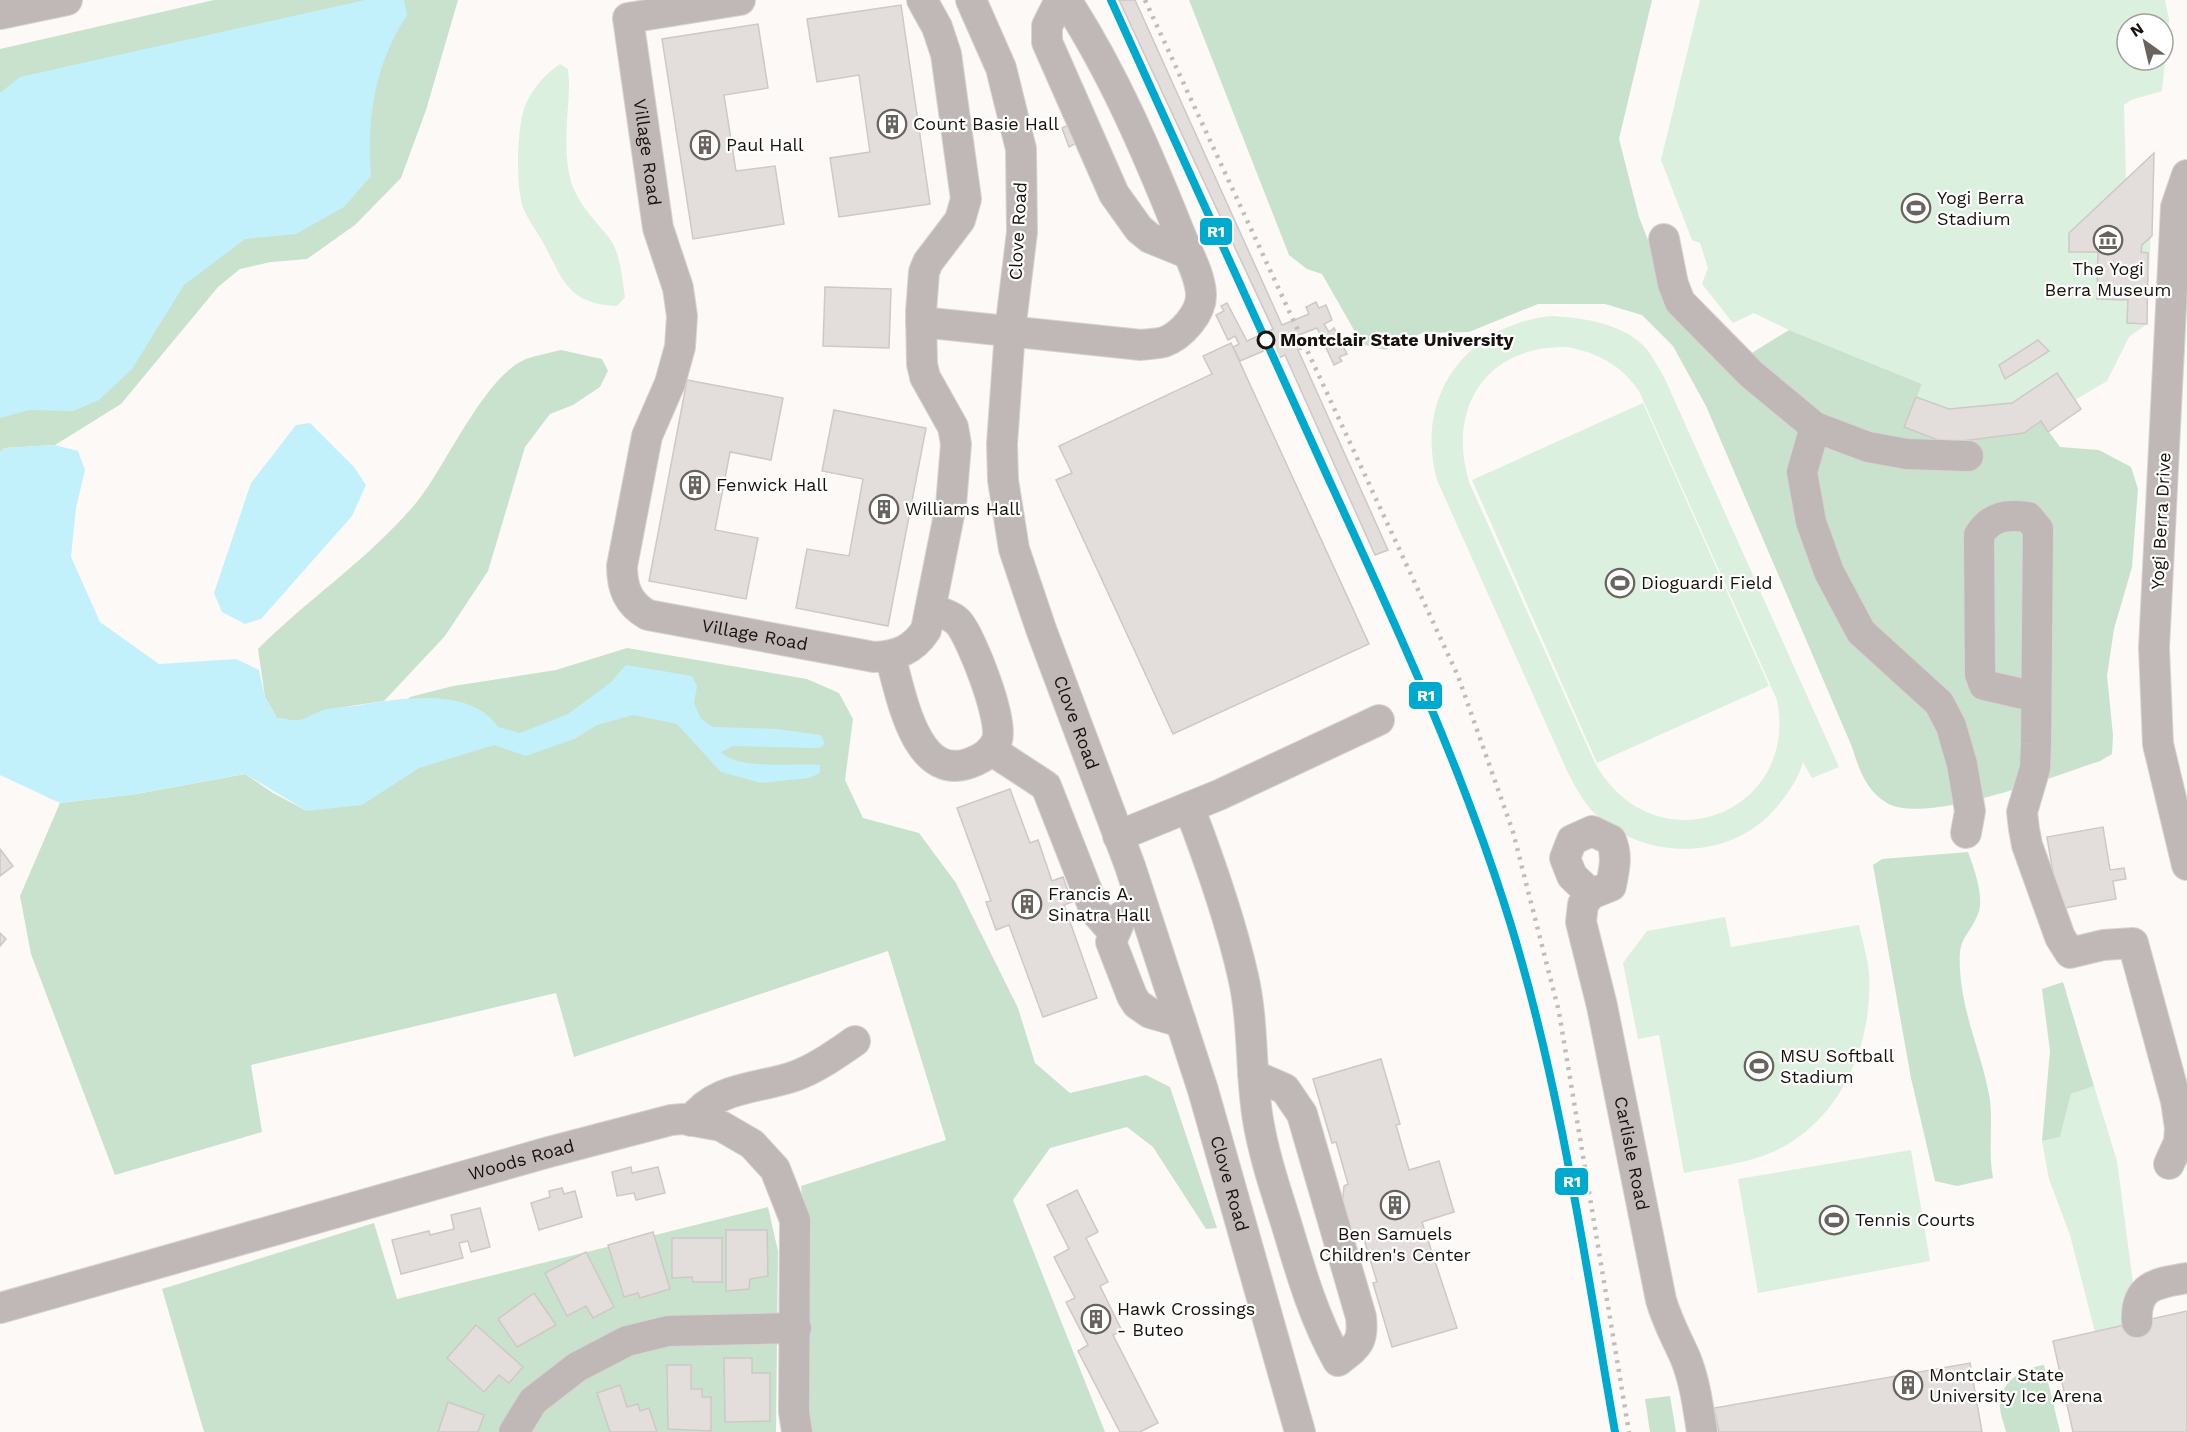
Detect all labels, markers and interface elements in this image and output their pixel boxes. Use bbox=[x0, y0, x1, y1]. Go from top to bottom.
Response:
north arrow bbox=[2115, 12, 2175, 72]
text: N bbox=[2127, 19, 2147, 41]
street label: Village Road bbox=[630, 97, 666, 207]
building icon: Count Basie Hall bbox=[876, 108, 908, 140]
place label: Count Basie Hall bbox=[913, 113, 1059, 134]
building icon: Paul Hall bbox=[689, 129, 721, 161]
place label: Paul Hall bbox=[726, 134, 804, 155]
street label: Clove Road bbox=[1004, 181, 1031, 281]
place label: Yogi Berra Stadium bbox=[1937, 187, 2024, 229]
sports icon: Yogi Berra Stadium bbox=[1900, 192, 1932, 224]
line badge: R1 bbox=[1199, 217, 1233, 246]
text: R1 bbox=[1207, 222, 1225, 241]
museum icon: The Yogi Berra Museum bbox=[2092, 224, 2124, 256]
place label: The Yogi Berra Museum bbox=[2045, 258, 2171, 300]
place label: Montclair State University bbox=[1280, 329, 1514, 350]
marker: Montclair State University bbox=[1257, 331, 1275, 349]
street label: Yogi Berra Drive bbox=[2146, 452, 2175, 590]
building icon: Fenwick Hall bbox=[679, 469, 711, 501]
place label: Fenwick Hall bbox=[716, 474, 828, 495]
building icon: Williams Hall bbox=[868, 493, 900, 525]
place label: Williams Hall bbox=[905, 498, 1021, 519]
sports icon: Dioguardi Field bbox=[1604, 567, 1636, 599]
place label: Dioguardi Field bbox=[1641, 572, 1773, 593]
street label: Village Road bbox=[700, 614, 810, 655]
street label: Clove Road bbox=[1049, 673, 1104, 772]
line badge: R1 bbox=[1408, 681, 1443, 710]
text: R1 bbox=[1417, 686, 1435, 705]
place label: Francis A. Sinatra Hall bbox=[1048, 883, 1151, 925]
building icon: Francis A. Sinatra Hall bbox=[1011, 888, 1043, 920]
place label: MSU Softball Stadium bbox=[1780, 1045, 1895, 1087]
sports icon: MSU Softball Stadium bbox=[1743, 1050, 1775, 1082]
street label: Carlisle Road bbox=[1610, 1095, 1654, 1212]
street label: Clove Road bbox=[1206, 1133, 1254, 1234]
street label: Woods Road bbox=[466, 1135, 577, 1184]
line badge: R1 bbox=[1554, 1167, 1589, 1196]
text: R1 bbox=[1563, 1172, 1581, 1191]
building icon: Ben Samuels Children's Center bbox=[1379, 1189, 1411, 1221]
sports icon: Tennis Courts bbox=[1818, 1204, 1850, 1236]
place label: Tennis Courts bbox=[1855, 1209, 1975, 1230]
place label: Ben Samuels Children's Center bbox=[1319, 1223, 1471, 1265]
place label: Hawk Crossings - Buteo bbox=[1117, 1298, 1255, 1340]
building icon: Hawk Crossings - Buteo bbox=[1080, 1303, 1112, 1335]
place label: Montclair State University Ice Arena bbox=[1929, 1364, 2103, 1406]
building icon: Montclair State University Ice Arena bbox=[1892, 1369, 1924, 1401]

